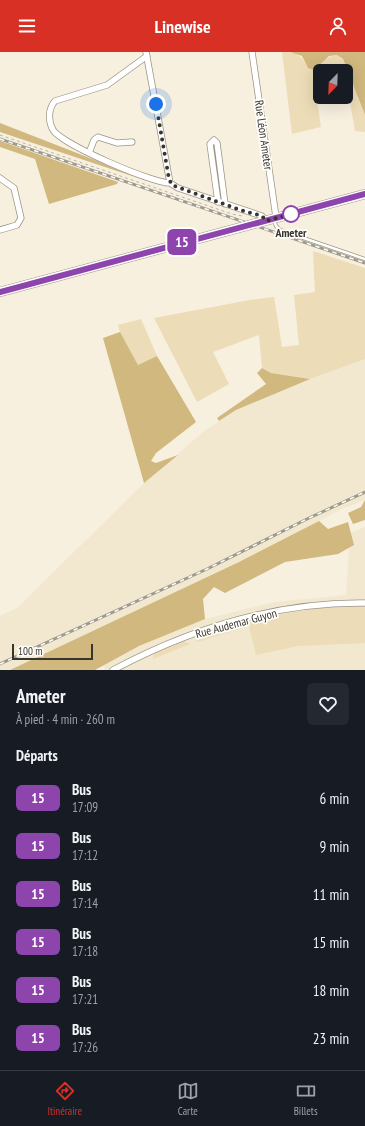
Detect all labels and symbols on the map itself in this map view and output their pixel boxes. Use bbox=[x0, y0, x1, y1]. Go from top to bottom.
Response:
north arrow bbox=[313, 64, 353, 104]
your location bbox=[146, 94, 166, 114]
street label: Rue Léon Ameter bbox=[252, 99, 276, 172]
marker: Ameter bbox=[282, 205, 300, 223]
place label: Ameter bbox=[274, 225, 307, 240]
line badge: 15 bbox=[164, 229, 200, 255]
street label: Rue Audemar Guyon bbox=[194, 605, 278, 641]
scale bar bbox=[12, 642, 93, 661]

